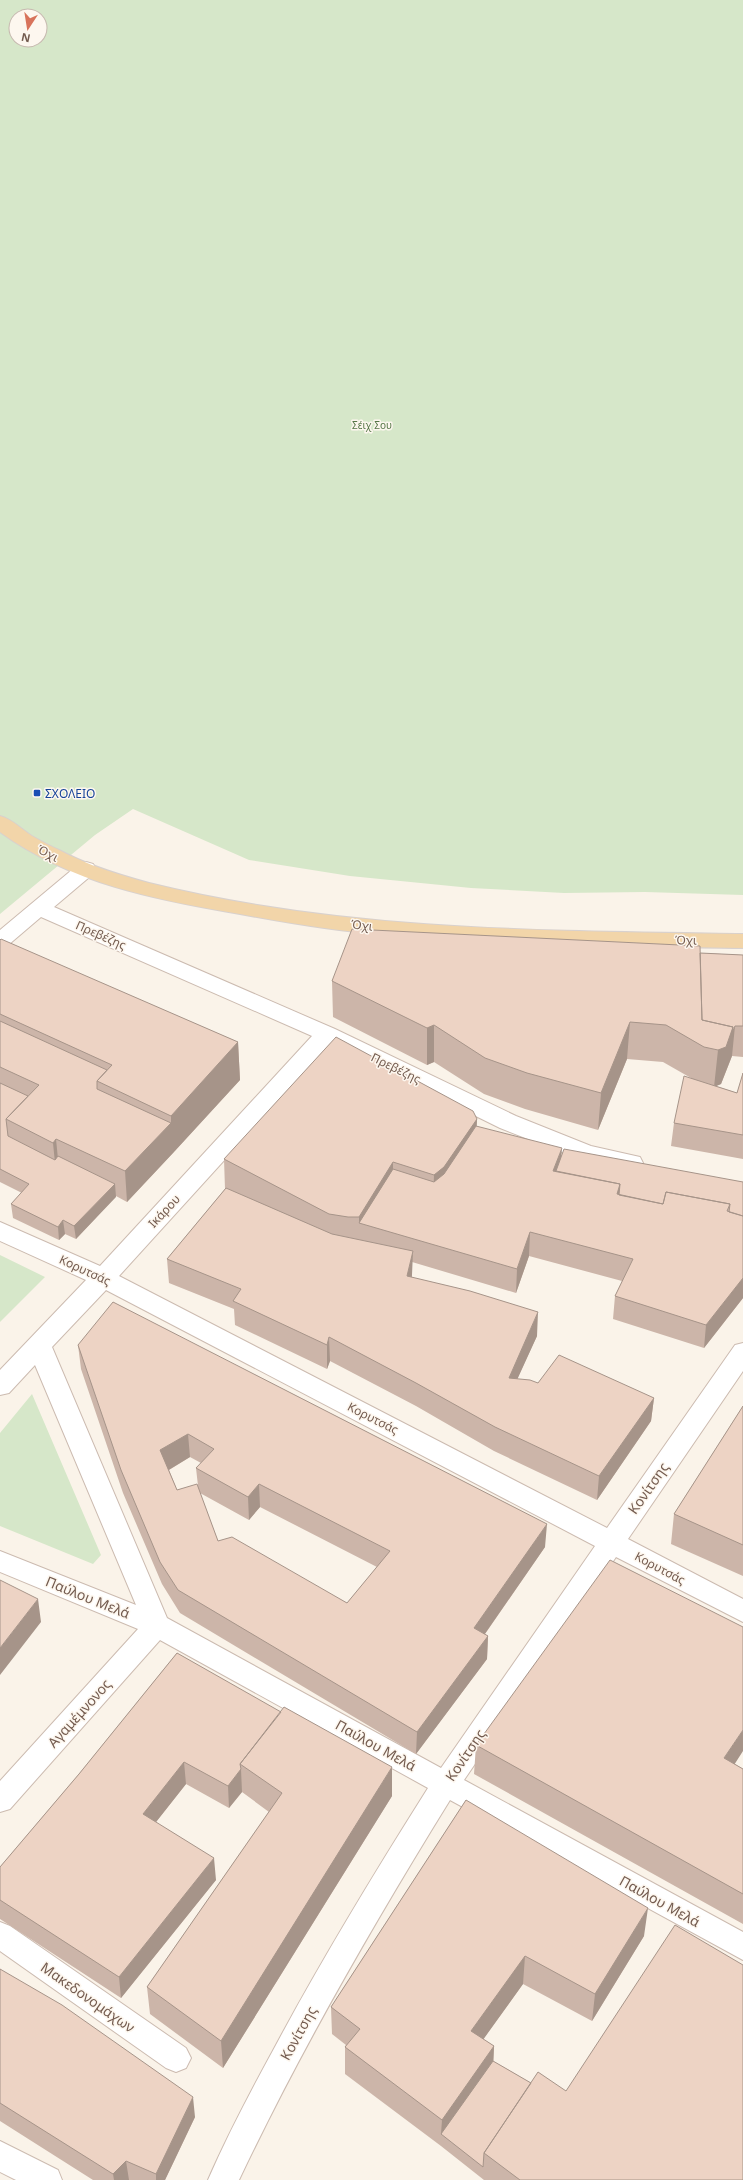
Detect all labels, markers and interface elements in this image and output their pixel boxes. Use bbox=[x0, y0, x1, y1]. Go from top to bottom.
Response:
north arrow bbox=[8, 8, 48, 48]
text: N bbox=[20, 30, 32, 47]
park label: Σέιχ Σου bbox=[352, 418, 392, 432]
place label: ΣΧΟΛΕΙΟ bbox=[45, 785, 95, 802]
marker: ΣΧΟΛΕΙΟ bbox=[32, 788, 42, 798]
street label: Όχι bbox=[34, 840, 62, 866]
street label: Όχι bbox=[350, 915, 374, 935]
street label: Πρεβέζης bbox=[73, 916, 129, 954]
street label: Όχι bbox=[675, 931, 697, 949]
street label: Πρεβέζης bbox=[368, 1049, 424, 1087]
street label: Ικάρου bbox=[144, 1191, 184, 1231]
street label: Κορυτσάς bbox=[57, 1251, 114, 1289]
street label: Κορυτσάς bbox=[345, 1398, 401, 1438]
street label: Κονίτσης bbox=[623, 1458, 673, 1518]
street label: Κορυτσάς bbox=[632, 1548, 688, 1588]
street label: Παύλου Μελά bbox=[43, 1571, 133, 1623]
street label: Αγαμέμνονος bbox=[43, 1674, 115, 1751]
street label: Παύλου Μελά bbox=[332, 1715, 420, 1775]
street label: Κονίτσης bbox=[441, 1725, 489, 1785]
street label: Παύλου Μελά bbox=[616, 1871, 704, 1931]
street label: Μακεδονομάχων bbox=[37, 1958, 139, 2036]
street label: Κονίτσης bbox=[275, 2002, 321, 2063]

